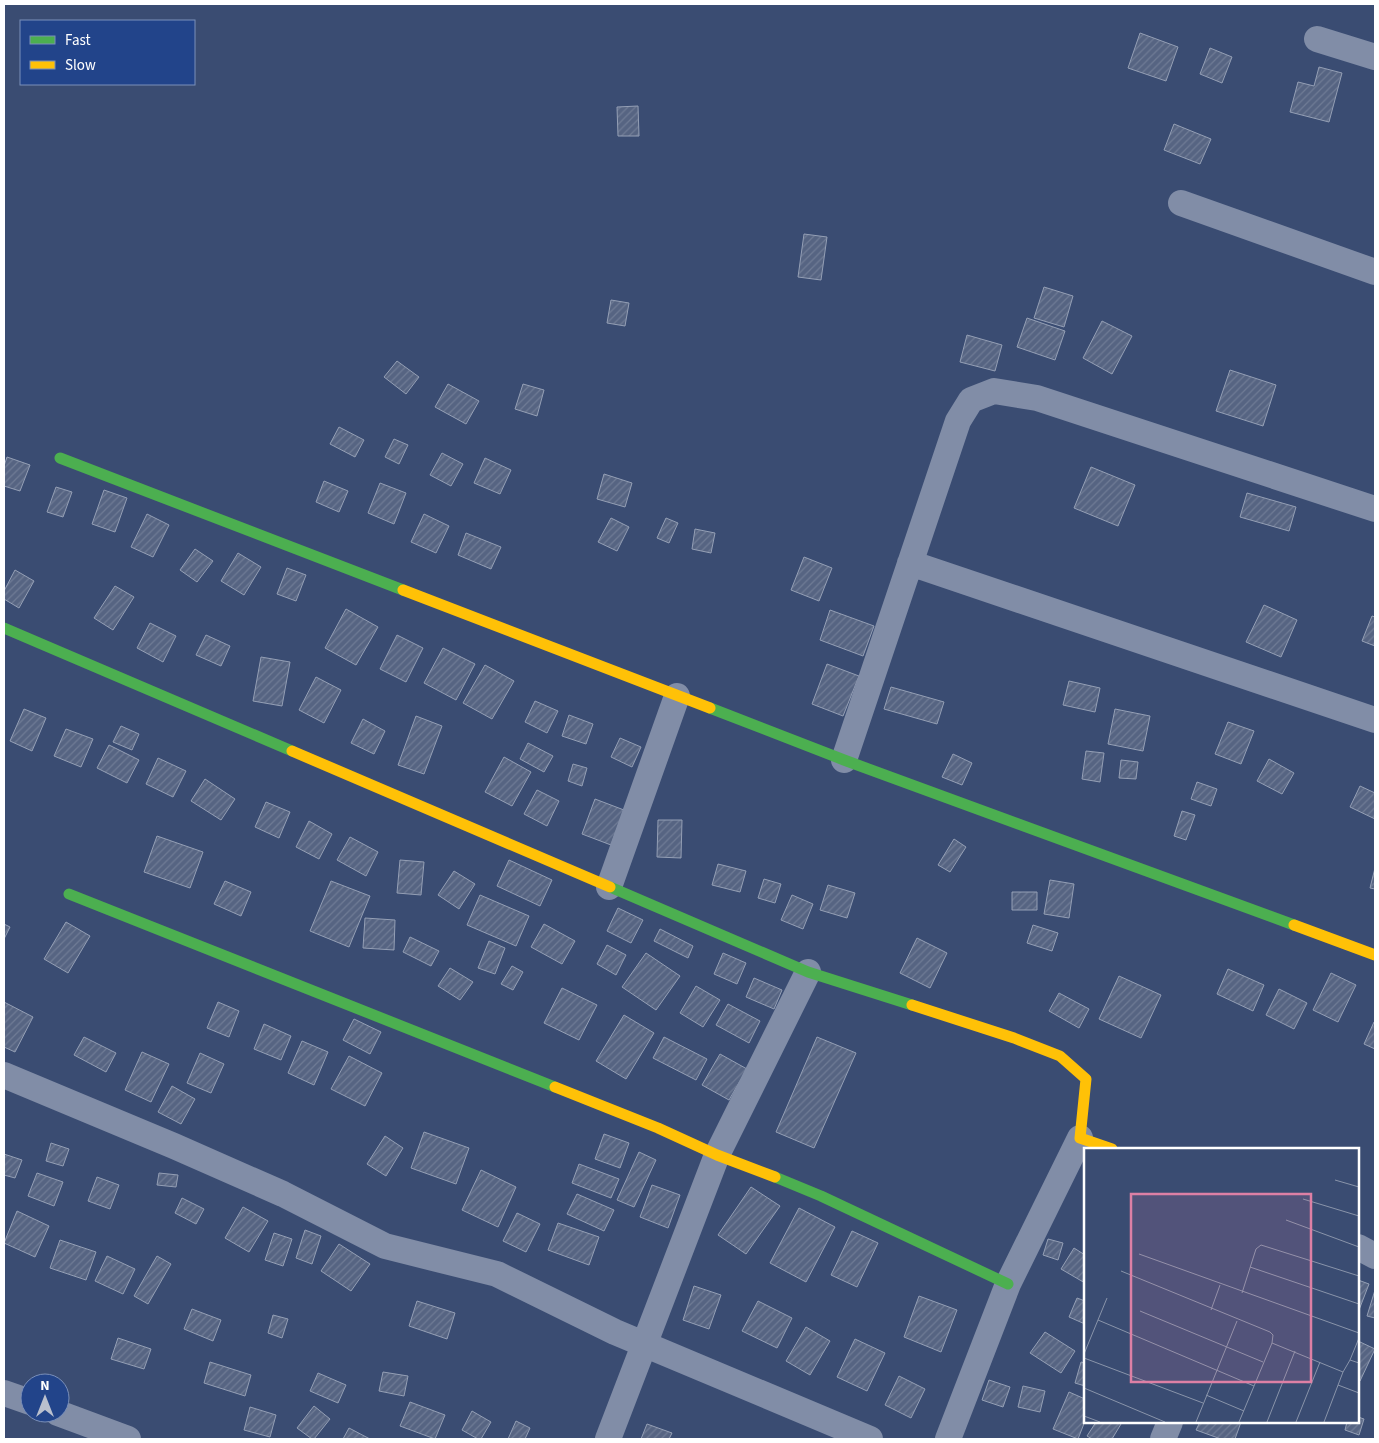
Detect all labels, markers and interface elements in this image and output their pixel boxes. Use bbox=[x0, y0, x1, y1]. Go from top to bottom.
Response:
legend bbox=[20, 20, 195, 85]
text: Fast bbox=[65, 30, 91, 51]
text: Slow bbox=[65, 55, 96, 76]
inset map bbox=[1084, 1148, 1359, 1423]
north arrow bbox=[20, 1373, 70, 1423]
text: N bbox=[40, 1376, 50, 1396]

